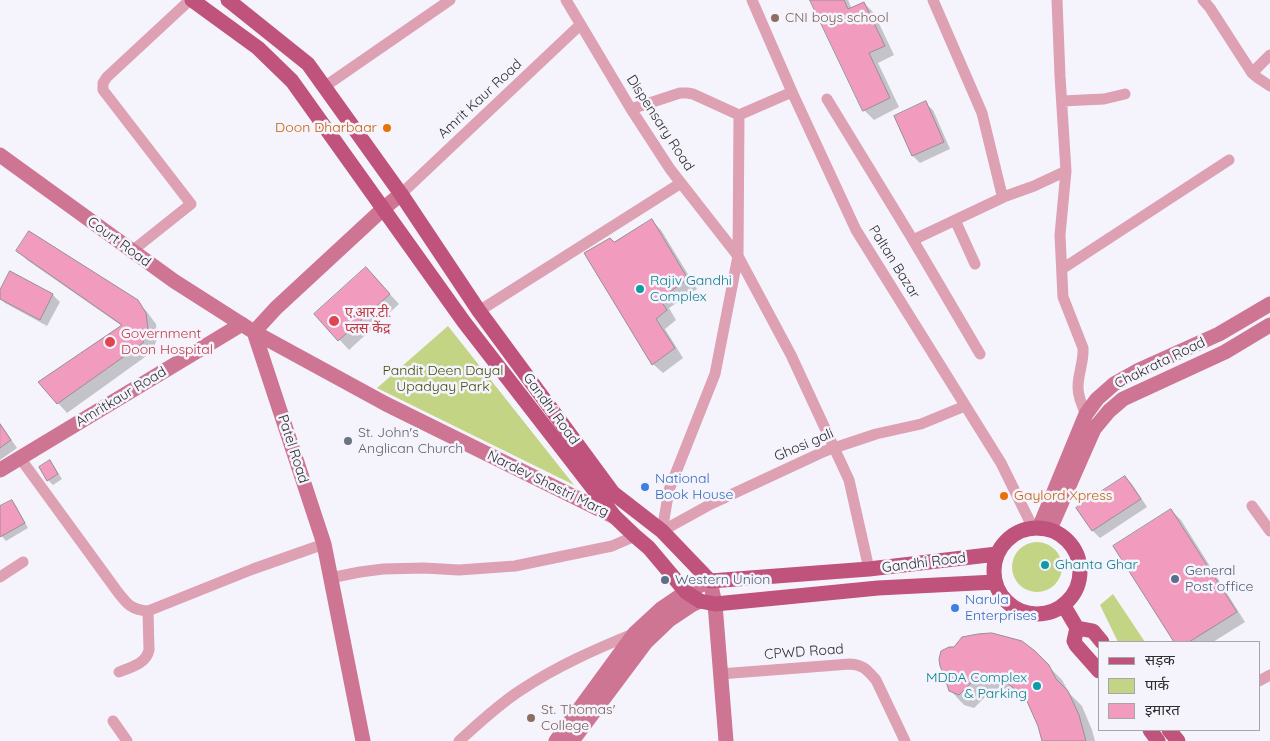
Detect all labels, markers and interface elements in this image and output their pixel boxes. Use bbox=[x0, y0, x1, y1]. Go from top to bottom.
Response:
place label: CNI boys school bbox=[785, 10, 889, 26]
marker: CNI boys school bbox=[769, 12, 781, 24]
street label: Amrit Kaur Road bbox=[435, 56, 525, 142]
street label: Dispensary Road bbox=[623, 72, 697, 174]
place label: Doon Dharbaar bbox=[275, 120, 377, 136]
marker: Doon Dharbaar bbox=[381, 122, 393, 134]
street label: Court Road bbox=[84, 213, 154, 271]
street label: Paltan Bazar bbox=[865, 222, 923, 302]
place label: Rajiv Gandhi Complex bbox=[650, 273, 732, 306]
marker: Rajiv Gandhi Complex bbox=[634, 283, 646, 295]
place label: ए.आर.टी. प्लस केंद्र bbox=[345, 305, 391, 338]
marker: ए.आर.टी. प्लस केंद्र bbox=[327, 314, 341, 328]
place label: Government Doon Hospital bbox=[121, 326, 213, 358]
street label: Chakrata Road bbox=[1112, 334, 1208, 392]
marker: Government Doon Hospital bbox=[103, 335, 117, 349]
street label: Amritkaur Road bbox=[73, 363, 169, 431]
park label: Pandit Deen Dayal Upadyay Park bbox=[382, 363, 504, 396]
street label: Gandhi Road bbox=[519, 370, 583, 448]
street label: Patel Road bbox=[274, 413, 312, 485]
place label: St. John's Anglican Church bbox=[358, 425, 463, 458]
street label: Ghosi gali bbox=[772, 425, 836, 465]
marker: St. John's Anglican Church bbox=[342, 435, 354, 447]
street label: Nardev Shastri Marg bbox=[484, 447, 612, 521]
place label: National Book House bbox=[655, 471, 733, 504]
marker: National Book House bbox=[639, 481, 651, 493]
place label: Gaylord Xpress bbox=[1014, 488, 1112, 504]
marker: Gaylord Xpress bbox=[998, 490, 1010, 502]
street label: Gandhi Road bbox=[881, 550, 967, 576]
place label: Ghanta Ghar bbox=[1055, 557, 1138, 573]
marker: Ghanta Ghar bbox=[1039, 559, 1051, 571]
place label: General Post office bbox=[1185, 563, 1253, 596]
place label: Western Union bbox=[675, 572, 770, 588]
marker: General Post office bbox=[1169, 573, 1181, 585]
marker: Western Union bbox=[659, 574, 671, 586]
place label: Narula Enterprises bbox=[965, 592, 1037, 624]
marker: Narula Enterprises bbox=[949, 602, 961, 614]
street label: CPWD Road bbox=[764, 641, 844, 663]
legend bbox=[1098, 641, 1260, 731]
text: सड़क bbox=[1145, 650, 1175, 669]
place label: MDDA Complex & Parking bbox=[926, 670, 1027, 702]
text: पार्क bbox=[1145, 675, 1169, 694]
marker: MDDA Complex & Parking bbox=[1031, 680, 1043, 692]
text: इमारत bbox=[1145, 700, 1180, 719]
place label: St. Thomas' College bbox=[541, 702, 615, 734]
marker: St. Thomas' College bbox=[525, 712, 537, 724]

